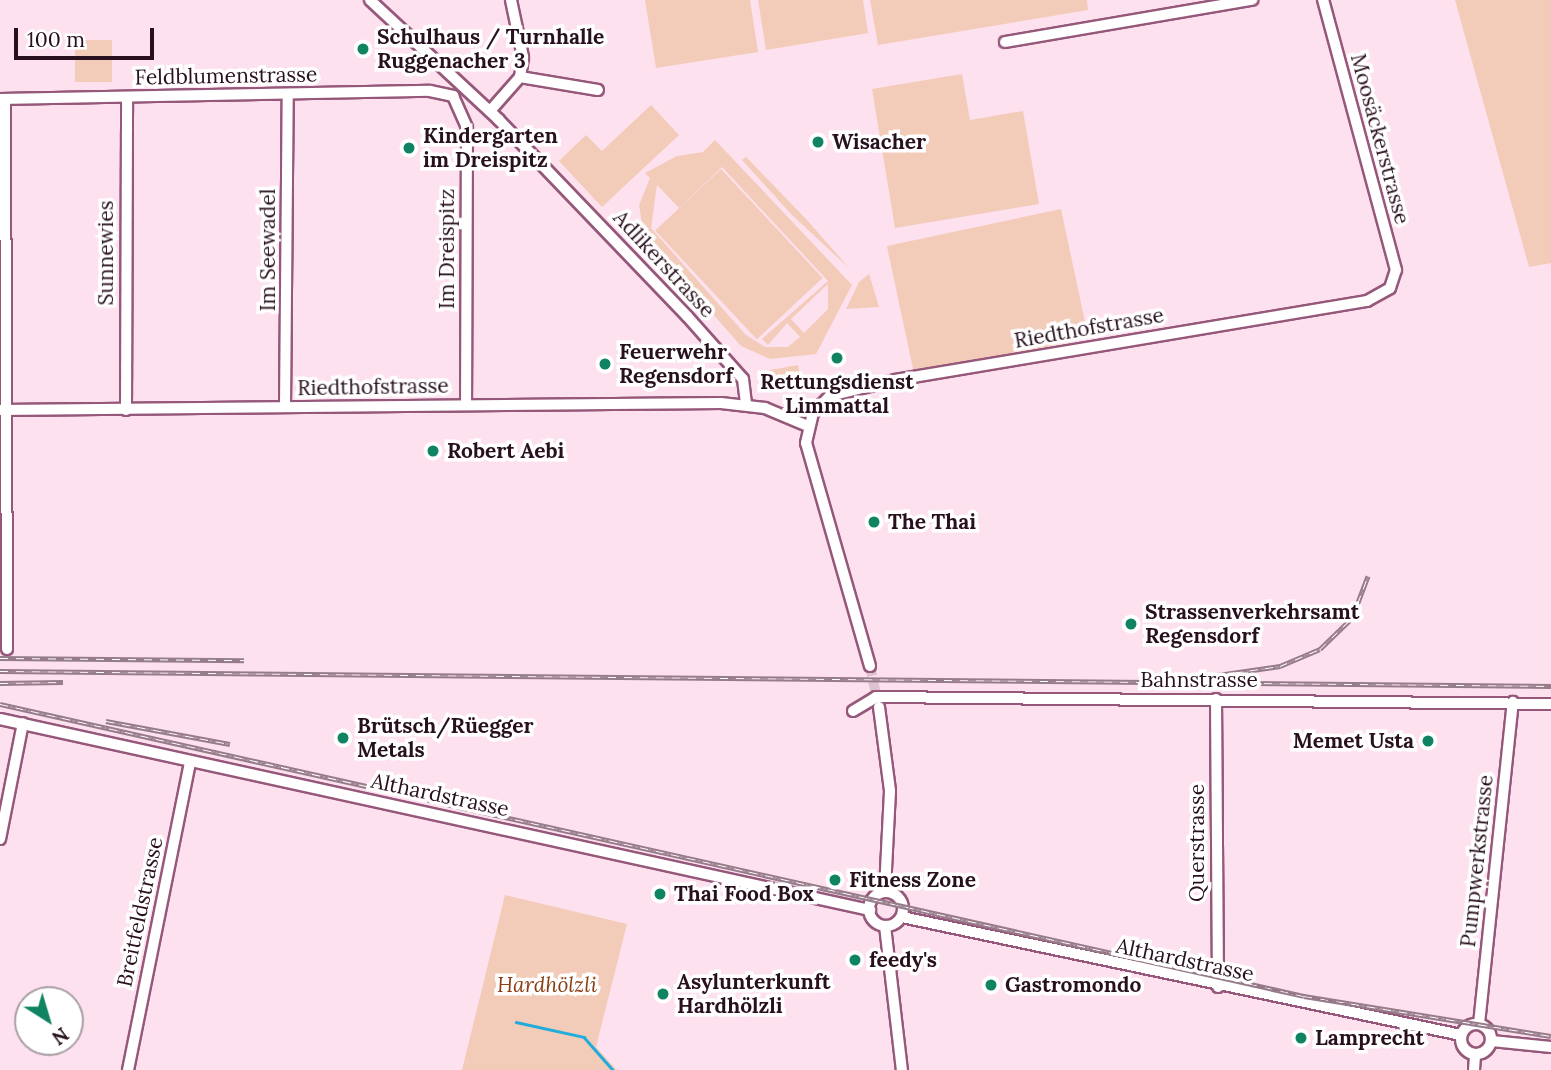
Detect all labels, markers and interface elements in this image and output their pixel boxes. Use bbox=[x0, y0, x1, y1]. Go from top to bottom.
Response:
scale bar bbox=[18, 14, 158, 58]
place label: Schulhaus / Turnhalle Ruggenacher 3 bbox=[377, 24, 604, 74]
text: 100 m bbox=[27, 26, 85, 53]
marker: Schulhaus / Turnhalle Ruggenacher 3 bbox=[355, 41, 371, 57]
street label: Moosäckerstrasse bbox=[1345, 51, 1415, 227]
street label: Feldblumenstrasse bbox=[134, 62, 318, 90]
place label: Kindergarten im Dreispitz bbox=[423, 123, 558, 173]
place label: Wisacher bbox=[832, 129, 926, 155]
marker: Wisacher bbox=[810, 134, 826, 150]
marker: Kindergarten im Dreispitz bbox=[401, 140, 417, 156]
street label: Im Seewadel bbox=[255, 189, 281, 311]
street label: Im Dreispitz bbox=[434, 189, 460, 309]
street label: Sunnewies bbox=[93, 201, 119, 305]
street label: Adlikerstrasse bbox=[608, 205, 720, 323]
street label: Riedthofstrasse bbox=[1012, 302, 1166, 354]
place label: Feuerwehr Regensdorf bbox=[619, 339, 733, 389]
marker: Rettungsdienst Limmattal bbox=[829, 350, 845, 366]
marker: Feuerwehr Regensdorf bbox=[597, 356, 613, 372]
place label: Rettungsdienst Limmattal bbox=[760, 369, 914, 419]
street label: Riedthofstrasse bbox=[297, 373, 449, 401]
place label: Robert Aebi bbox=[447, 438, 564, 464]
marker: Robert Aebi bbox=[425, 443, 441, 459]
place label: The Thai bbox=[888, 509, 976, 535]
marker: The Thai bbox=[866, 514, 882, 530]
place label: Strassenverkehrsamt Regensdorf bbox=[1145, 599, 1359, 649]
marker: Strassenverkehrsamt Regensdorf bbox=[1123, 616, 1139, 632]
street label: Bahnstrasse bbox=[1140, 667, 1258, 693]
place label: Brütsch/Rüegger Metals bbox=[357, 713, 534, 763]
place label: Memet Usta bbox=[1293, 728, 1414, 754]
marker: Brütsch/Rüegger Metals bbox=[335, 730, 351, 746]
marker: Memet Usta bbox=[1420, 733, 1436, 749]
street label: Althardstrasse bbox=[369, 768, 511, 822]
street label: Pumpwerkstrasse bbox=[1455, 774, 1499, 948]
street label: Querstrasse bbox=[1184, 784, 1210, 902]
street label: Breitfeldstrasse bbox=[112, 835, 168, 989]
place label: Fitness Zone bbox=[849, 867, 976, 893]
marker: Fitness Zone bbox=[827, 872, 843, 888]
place label: Thai Food Box bbox=[674, 881, 814, 907]
marker: Thai Food Box bbox=[652, 886, 668, 902]
street label: Althardstrasse bbox=[1114, 933, 1256, 987]
place label: feedy's bbox=[869, 947, 937, 973]
marker: feedy's bbox=[847, 952, 863, 968]
place label: Asylunterkunft Hardhölzli bbox=[677, 969, 830, 1019]
park label: Hardhölzli bbox=[497, 972, 597, 998]
place label: Gastromondo bbox=[1005, 972, 1141, 998]
marker: Gastromondo bbox=[983, 977, 999, 993]
north arrow bbox=[14, 986, 84, 1056]
marker: Asylunterkunft Hardhölzli bbox=[655, 986, 671, 1002]
text: N bbox=[47, 1022, 74, 1050]
place label: Lamprecht bbox=[1315, 1025, 1424, 1051]
marker: Lamprecht bbox=[1293, 1030, 1309, 1046]

